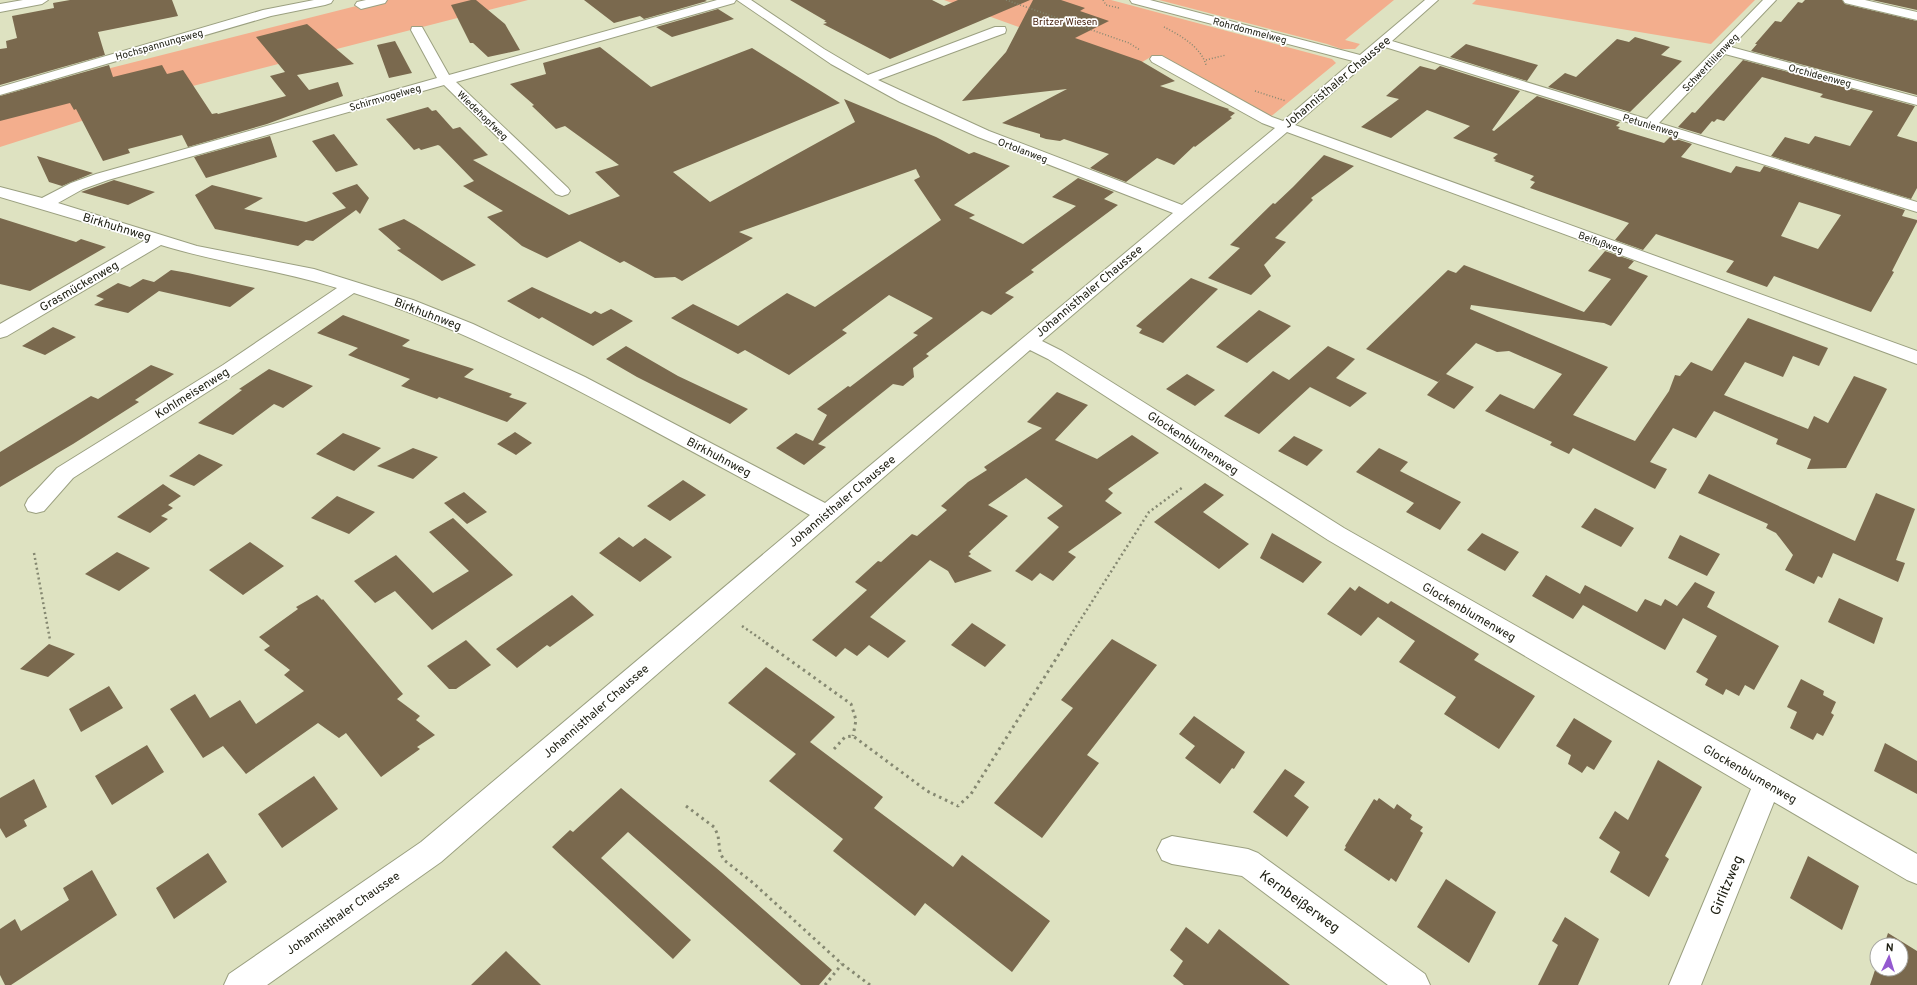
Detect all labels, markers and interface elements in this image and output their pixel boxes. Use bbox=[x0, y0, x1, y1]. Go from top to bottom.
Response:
street label: Rohrdommelweg bbox=[1211, 15, 1288, 48]
park label: Britzer Wiesen bbox=[1032, 16, 1098, 29]
street label: Hochspannungsweg bbox=[114, 27, 205, 64]
street label: Schwertlilienweg bbox=[1680, 31, 1742, 95]
street label: Johannisthaler Chaussee bbox=[1281, 33, 1395, 132]
street label: Orchideenweg bbox=[1787, 62, 1852, 91]
street label: Schirmvogelweg bbox=[348, 82, 423, 115]
street label: Wiedehopfweg bbox=[454, 88, 510, 144]
street label: Petunienweg bbox=[1621, 112, 1680, 141]
street label: Ortolanweg bbox=[996, 136, 1049, 167]
street label: Birkhuhnweg bbox=[80, 210, 153, 246]
street label: Beifußweg bbox=[1576, 229, 1625, 258]
street label: Johannisthaler Chaussee bbox=[1033, 242, 1147, 341]
street label: Grasmückenweg bbox=[37, 258, 122, 316]
street label: Birkhuhnweg bbox=[392, 295, 464, 335]
street label: Kohlmeisenweg bbox=[152, 365, 233, 423]
street label: Glockenblumenweg bbox=[1144, 408, 1241, 479]
street label: Birkhuhnweg bbox=[683, 434, 754, 482]
street label: Johannisthaler Chaussee bbox=[786, 452, 900, 551]
street label: Glockenblumenweg bbox=[1419, 579, 1518, 646]
street label: Johannisthaler Chaussee bbox=[540, 661, 653, 762]
street label: Glockenblumenweg bbox=[1700, 741, 1799, 808]
street label: Girlitzweg bbox=[1707, 853, 1748, 918]
street label: Kernbeißerweg bbox=[1256, 867, 1343, 937]
street label: Johannisthaler Chaussee bbox=[284, 868, 404, 959]
north arrow bbox=[1869, 937, 1909, 977]
text: N bbox=[1885, 941, 1894, 955]

